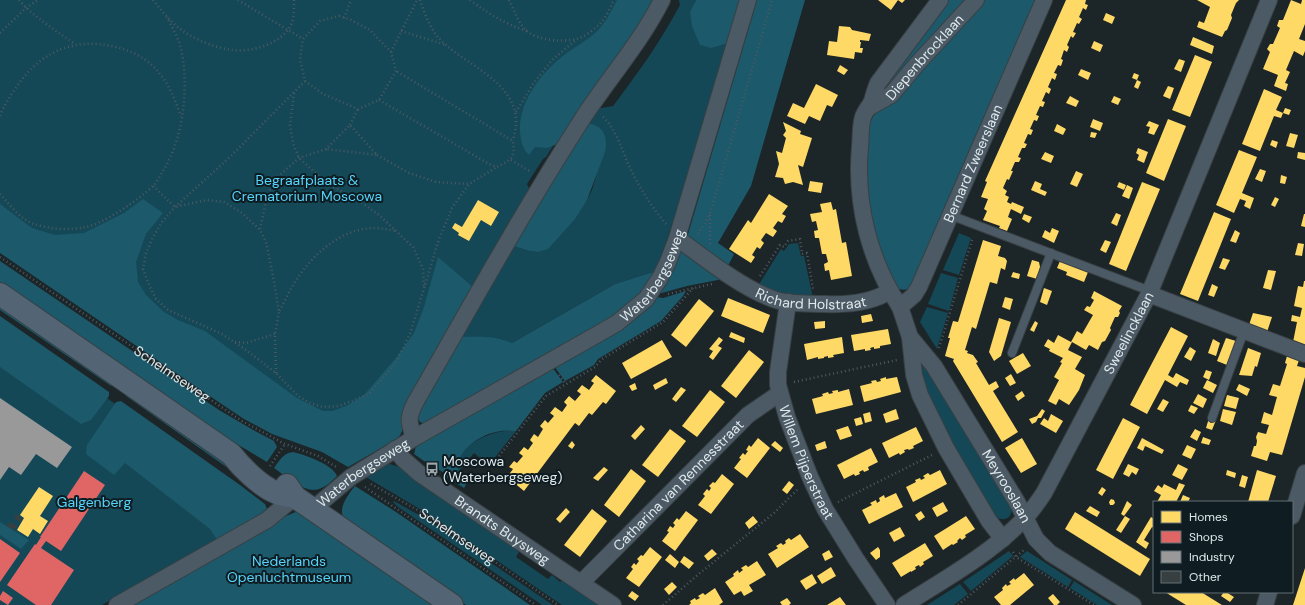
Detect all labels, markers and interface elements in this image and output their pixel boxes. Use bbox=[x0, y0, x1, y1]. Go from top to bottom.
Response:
street label: Diepenbrocklaan bbox=[882, 10, 967, 104]
street label: Bernard Zweerslaan bbox=[939, 101, 1007, 225]
park label: Begraafplaats & Crematorium Moscowa bbox=[232, 171, 382, 205]
street label: Waterbergseweg bbox=[616, 227, 688, 326]
street label: Richard Holstraat bbox=[753, 284, 868, 313]
street label: Sweelincklaan bbox=[1099, 289, 1158, 377]
street label: Schelmseweg bbox=[130, 341, 214, 406]
street label: Willem Pijperstraat bbox=[775, 403, 838, 523]
street label: Catharina van Rennesstraat bbox=[609, 416, 747, 555]
street label: Waterbergseweg bbox=[313, 434, 413, 511]
street label: Meyrooslaan bbox=[978, 446, 1035, 526]
place label: Moscowa (Waterbergseweg) bbox=[443, 452, 563, 486]
bus stop icon: Moscowa (Waterbergseweg) bbox=[424, 461, 440, 477]
street label: Brandts Buysweg bbox=[451, 491, 554, 569]
park label: Galgenberg bbox=[57, 493, 131, 511]
legend bbox=[1153, 501, 1293, 593]
street label: Schelmseweg bbox=[416, 504, 499, 569]
text: Homes bbox=[1189, 509, 1228, 525]
text: Shops bbox=[1189, 529, 1224, 545]
text: Industry bbox=[1189, 549, 1235, 565]
park label: Nederlands Openluchtmuseum bbox=[227, 552, 351, 586]
text: Other bbox=[1189, 569, 1222, 585]

